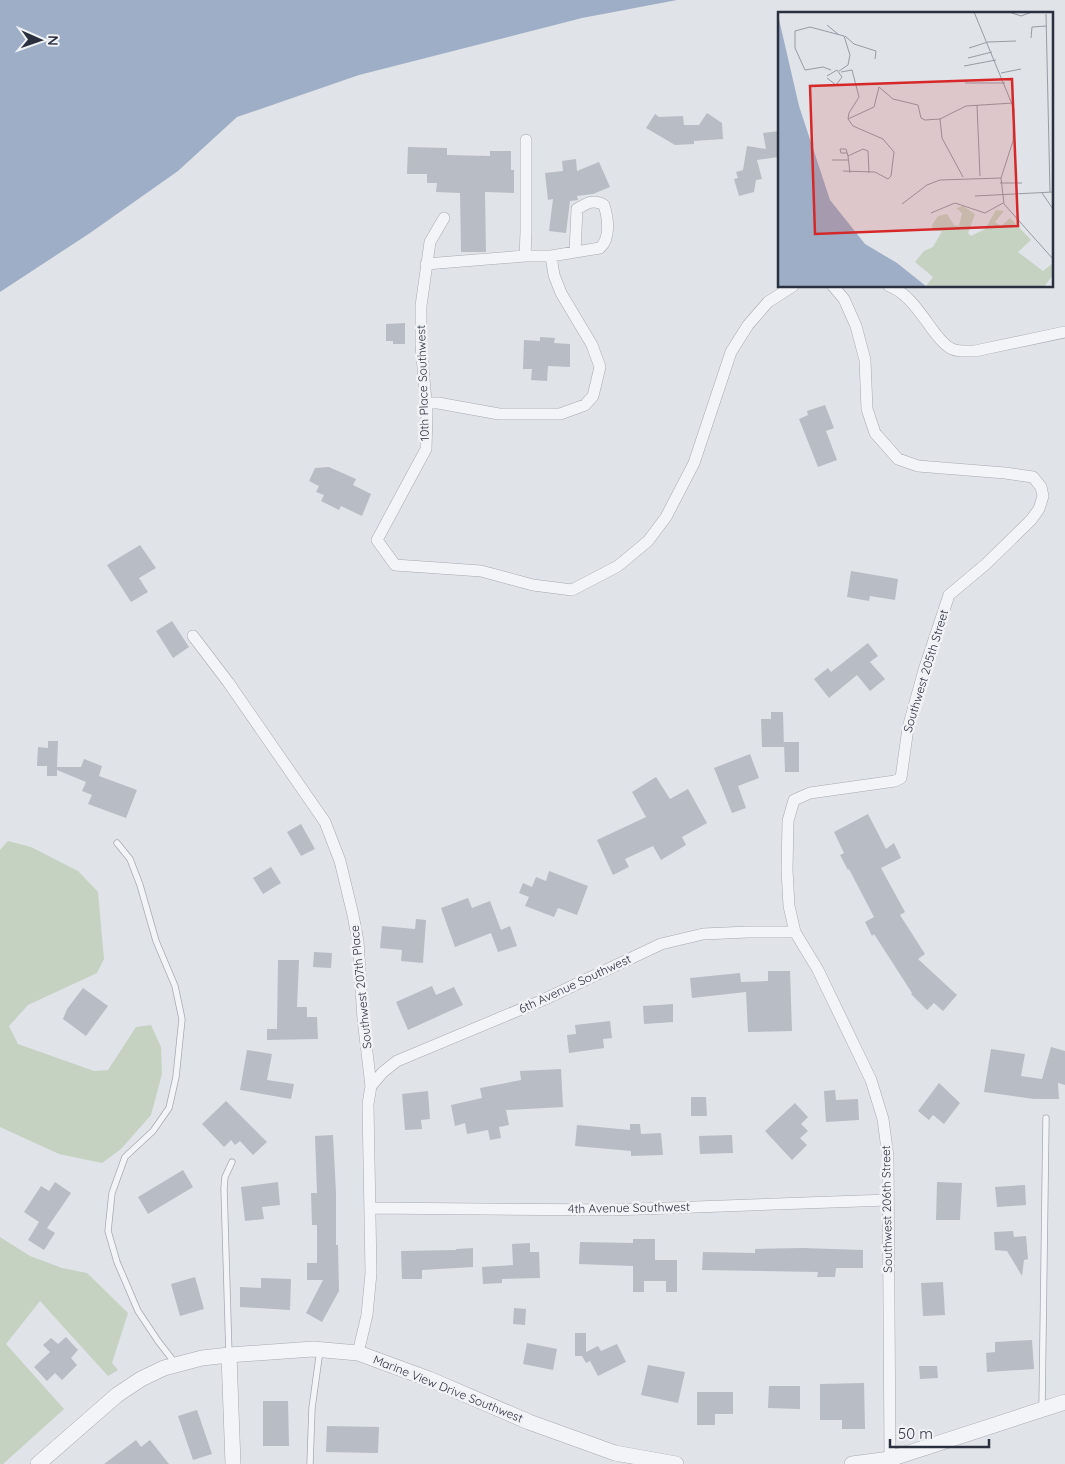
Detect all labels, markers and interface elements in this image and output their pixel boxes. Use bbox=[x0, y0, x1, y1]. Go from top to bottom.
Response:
inset map bbox=[778, 12, 1052, 288]
north arrow bbox=[15, 15, 65, 65]
text: N bbox=[44, 35, 62, 46]
street label: 10th Place Southwest bbox=[413, 325, 432, 441]
street label: Southwest 205th Street bbox=[900, 608, 951, 734]
street label: Southwest 207th Place bbox=[347, 924, 374, 1050]
street label: 6th Avenue Southwest bbox=[516, 951, 633, 1016]
street label: Southwest 206th Street bbox=[878, 1145, 895, 1273]
street label: 4th Avenue Southwest bbox=[568, 1199, 690, 1216]
street label: Marine View Drive Southwest bbox=[371, 1352, 525, 1426]
scale bar bbox=[890, 1416, 989, 1448]
text: 50 m bbox=[898, 1424, 933, 1443]

